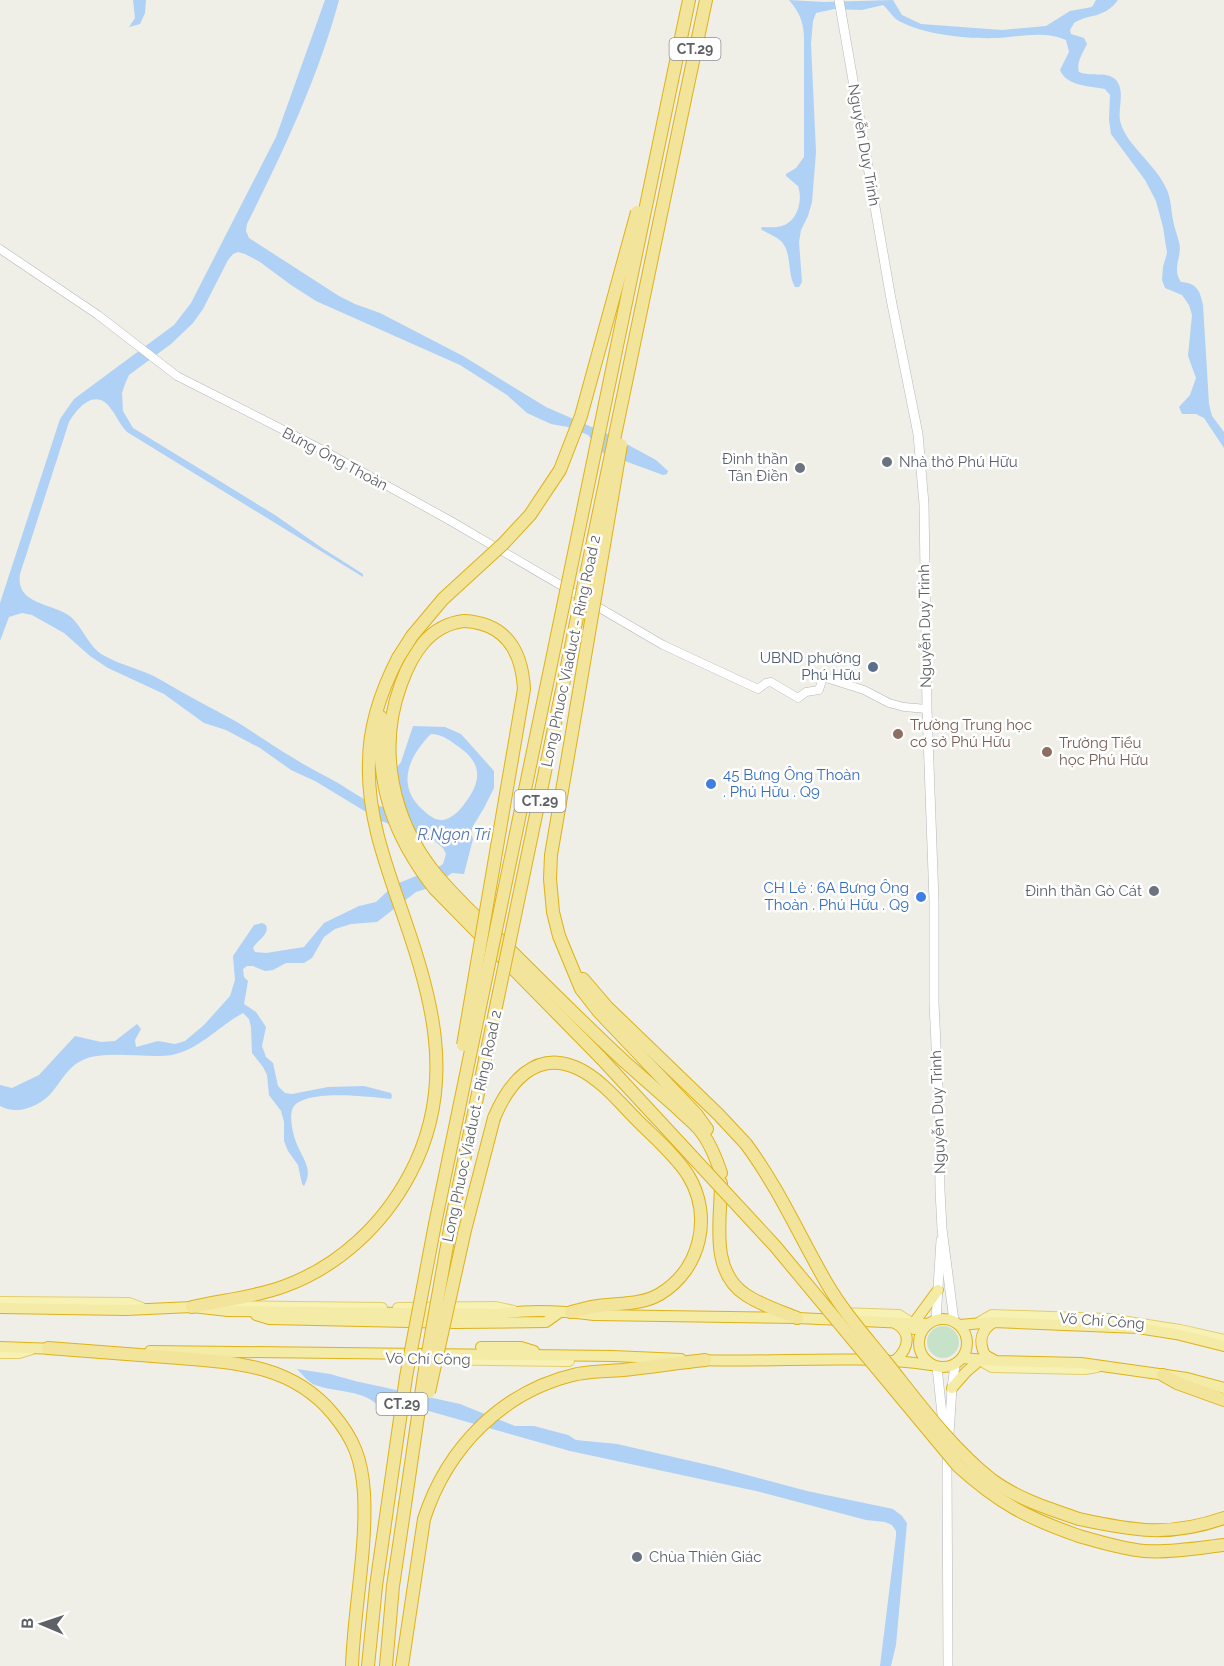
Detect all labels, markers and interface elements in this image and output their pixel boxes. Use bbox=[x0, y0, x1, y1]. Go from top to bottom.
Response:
road number: CT.29 bbox=[670, 38, 720, 60]
street label: Nguyễn Duy Trinh bbox=[844, 83, 884, 207]
street label: Bưng Ông Thoàn bbox=[279, 424, 391, 494]
place label: Đình thần Tân Điền bbox=[722, 450, 788, 485]
place label: Nhà thờ Phú Hữu bbox=[899, 453, 1018, 471]
marker: Nhà thờ Phú Hữu bbox=[880, 455, 894, 469]
marker: Đình thần Tân Điền bbox=[793, 461, 807, 475]
street label: Long Phuoc Viaduct - Ring Road 2 bbox=[538, 533, 604, 768]
street label: Nguyễn Duy Trinh bbox=[915, 564, 935, 688]
place label: UBND phường Phú Hữu bbox=[760, 649, 861, 684]
marker: UBND phường Phú Hữu bbox=[866, 660, 880, 674]
place label: Trường Trung học cơ sở Phú Hữu bbox=[910, 716, 1032, 751]
marker: Trường Trung học cơ sở Phú Hữu bbox=[891, 727, 905, 741]
place label: Trường Tiểu học Phú Hữu bbox=[1059, 734, 1149, 769]
marker: Trường Tiểu học Phú Hữu bbox=[1040, 745, 1054, 759]
place label: 45 Bưng Ông Thoàn . Phú Hữu . Q9 bbox=[723, 766, 860, 801]
marker: 45 Bưng Ông Thoàn . Phú Hữu . Q9 bbox=[704, 777, 718, 791]
road number: CT.29 bbox=[514, 790, 566, 812]
water label: R.Ngọn Tri bbox=[418, 825, 491, 844]
place label: CH Lẻ : 6A Bưng Ông Thoàn . Phú Hữu . Q9 bbox=[764, 879, 909, 914]
place label: Đình thần Gò Cát bbox=[1025, 882, 1142, 900]
marker: Đình thần Gò Cát bbox=[1147, 884, 1161, 898]
marker: CH Lẻ : 6A Bưng Ông Thoàn . Phú Hữu . Q9 bbox=[914, 890, 928, 904]
street label: Long Phuoc Viaduct - Ring Road 2 bbox=[439, 1008, 505, 1243]
street label: Nguyễn Duy Trinh bbox=[927, 1050, 949, 1174]
street label: Võ Chí Công bbox=[1059, 1309, 1145, 1333]
street label: Võ Chí Công bbox=[385, 1349, 471, 1369]
road number: CT.29 bbox=[376, 1393, 428, 1415]
place label: Chùa Thiên Giác bbox=[649, 1548, 761, 1566]
marker: Chùa Thiên Giác bbox=[630, 1550, 644, 1564]
north arrow bbox=[12, 1594, 72, 1654]
text: B bbox=[18, 1618, 37, 1629]

